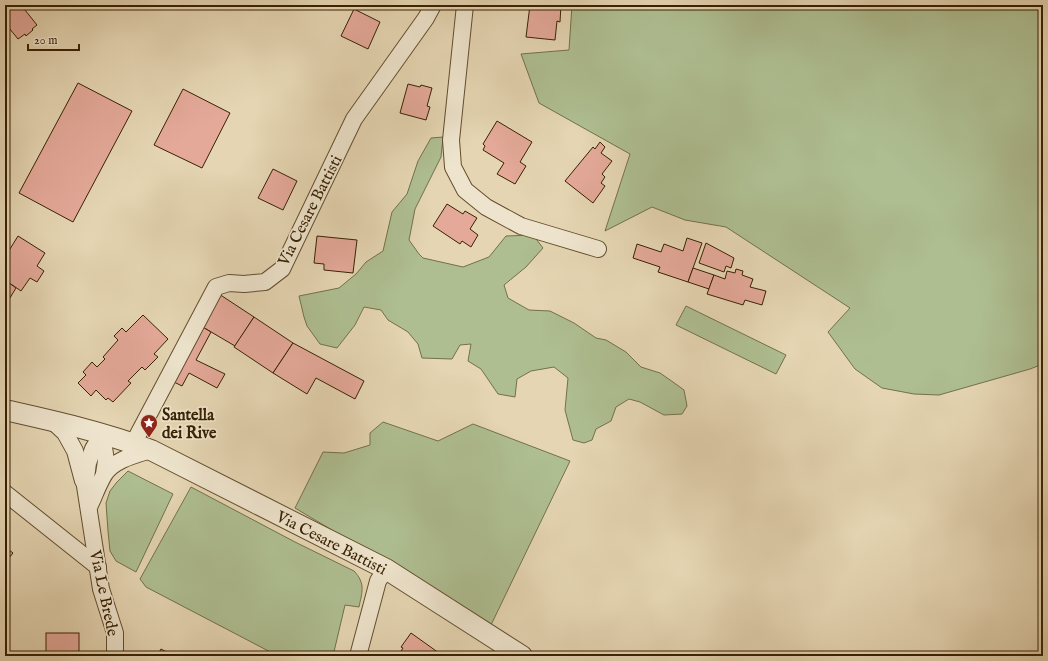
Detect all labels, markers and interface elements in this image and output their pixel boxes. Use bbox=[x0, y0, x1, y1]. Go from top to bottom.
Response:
scale bar bbox=[28, 26, 79, 52]
text: 20 m bbox=[34, 33, 57, 48]
street label: Via Cesare Battisti bbox=[274, 152, 347, 270]
place label: Santella dei Rive bbox=[162, 406, 217, 444]
place icon: Santella dei Rive bbox=[139, 413, 159, 438]
street label: Via Cesare Battisti bbox=[272, 507, 390, 580]
street label: Via Le Brede bbox=[84, 548, 122, 638]

